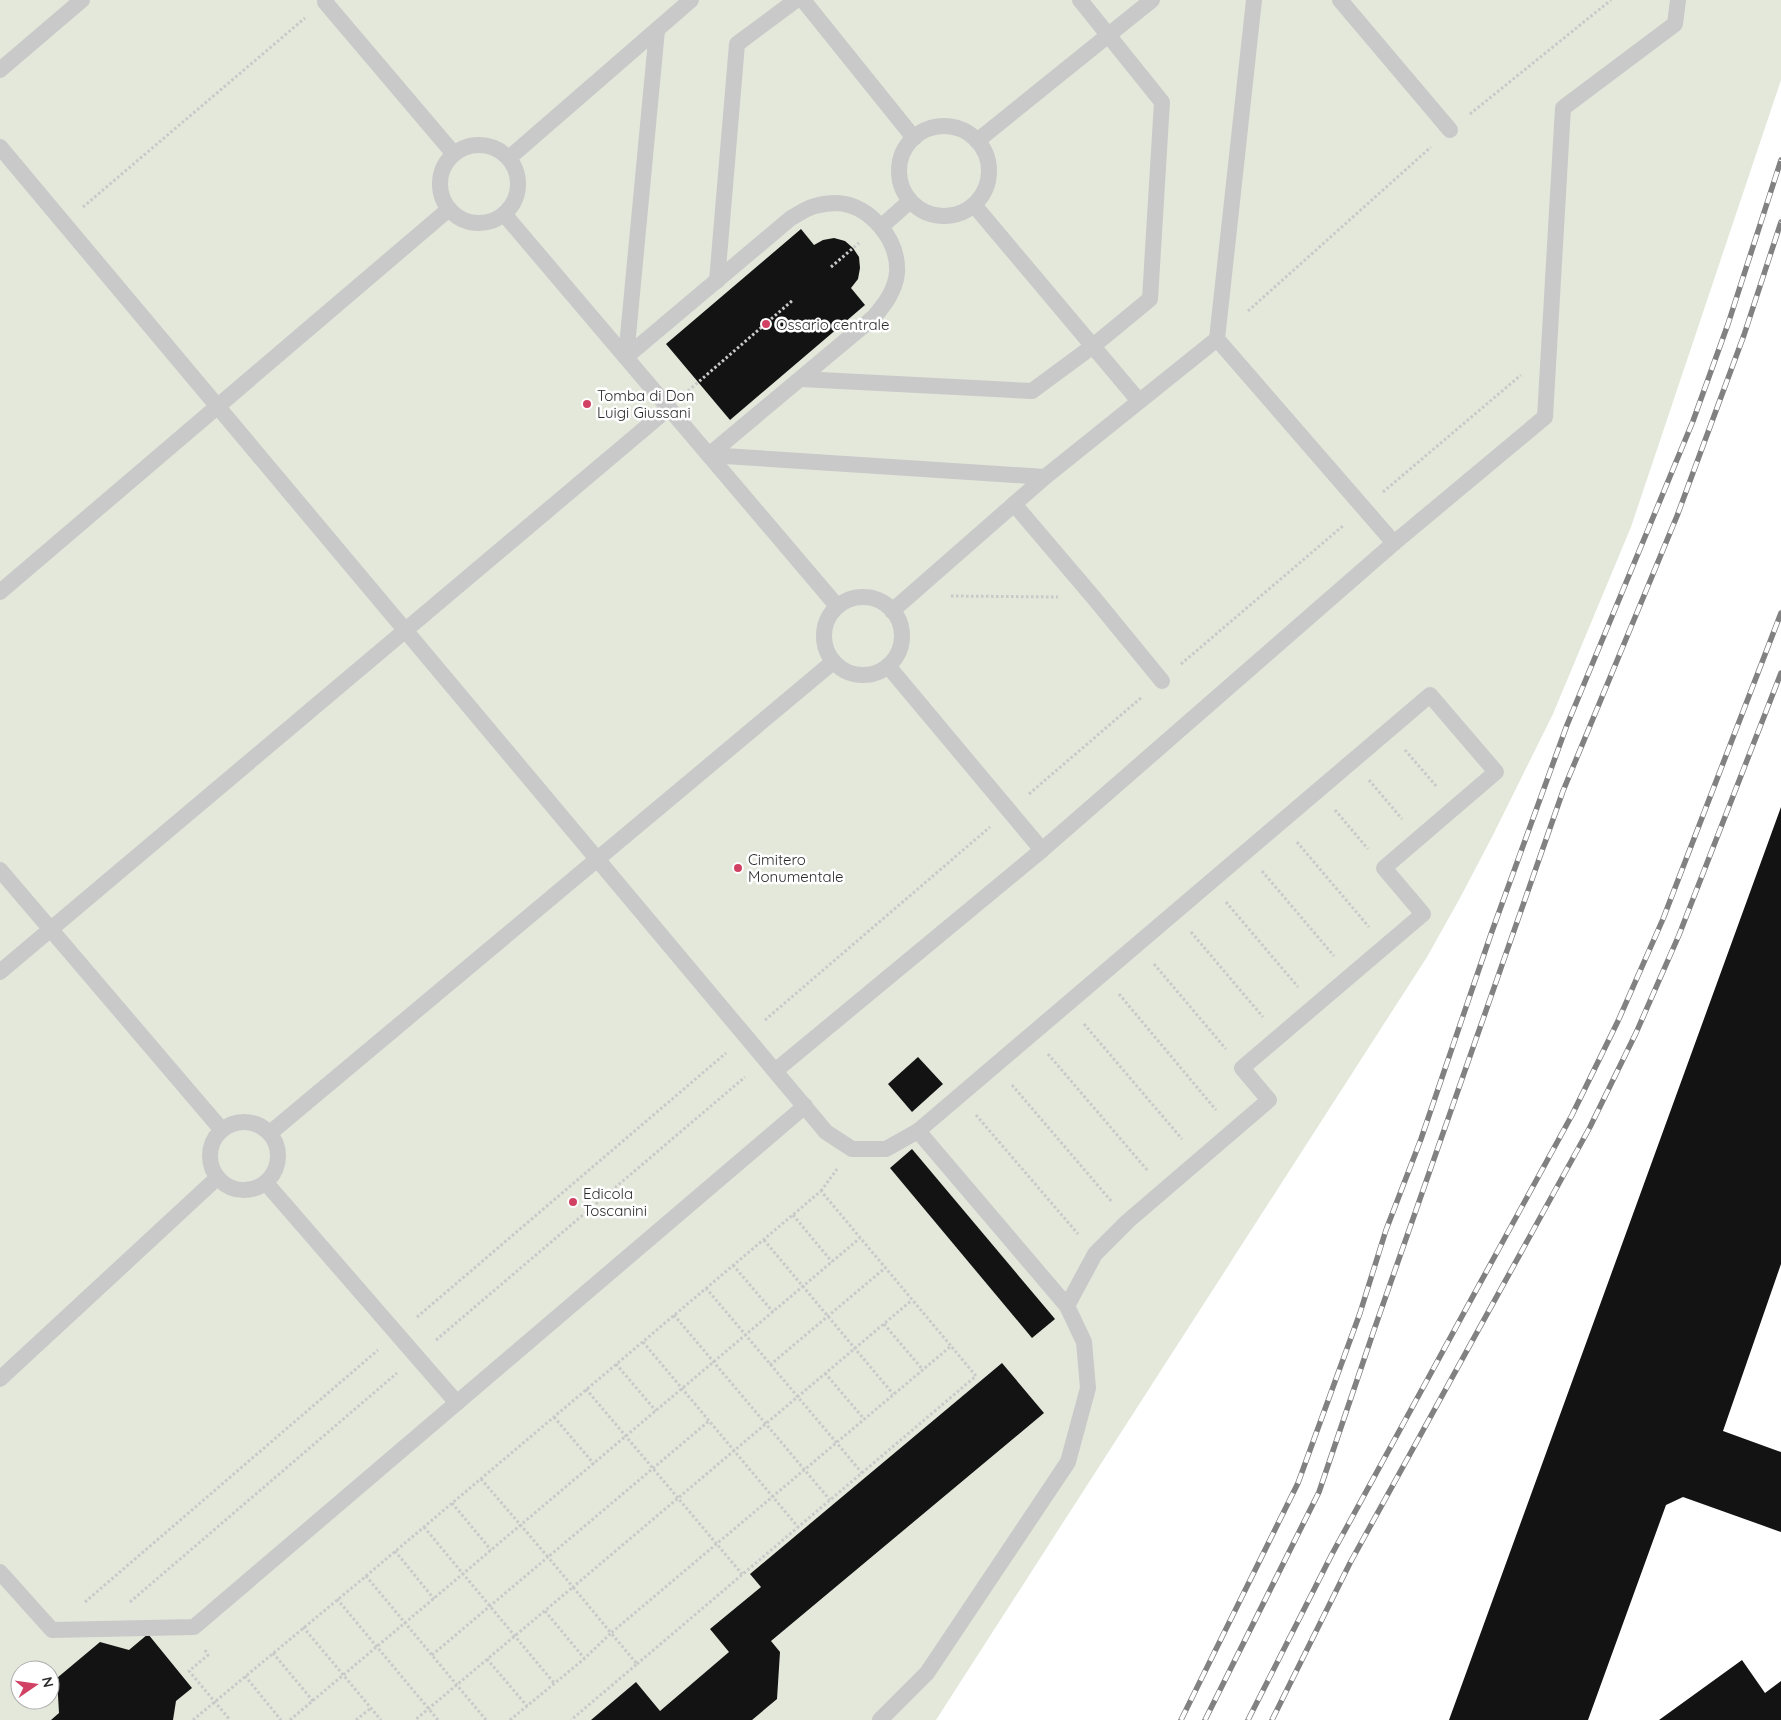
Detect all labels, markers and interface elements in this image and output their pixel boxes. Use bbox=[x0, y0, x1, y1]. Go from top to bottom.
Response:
place label: Ossario centrale bbox=[776, 315, 889, 334]
marker: Ossario centrale bbox=[760, 318, 772, 330]
place label: Tomba di Don Luigi Giussani bbox=[597, 386, 694, 422]
marker: Tomba di Don Luigi Giussani bbox=[581, 398, 593, 410]
place label: Cimitero Monumentale bbox=[748, 850, 843, 886]
marker: Cimitero Monumentale bbox=[732, 862, 744, 874]
place label: Edicola Toscanini bbox=[583, 1184, 647, 1220]
marker: Edicola Toscanini bbox=[567, 1196, 579, 1208]
north arrow bbox=[10, 1660, 60, 1710]
text: N bbox=[38, 1675, 58, 1689]

